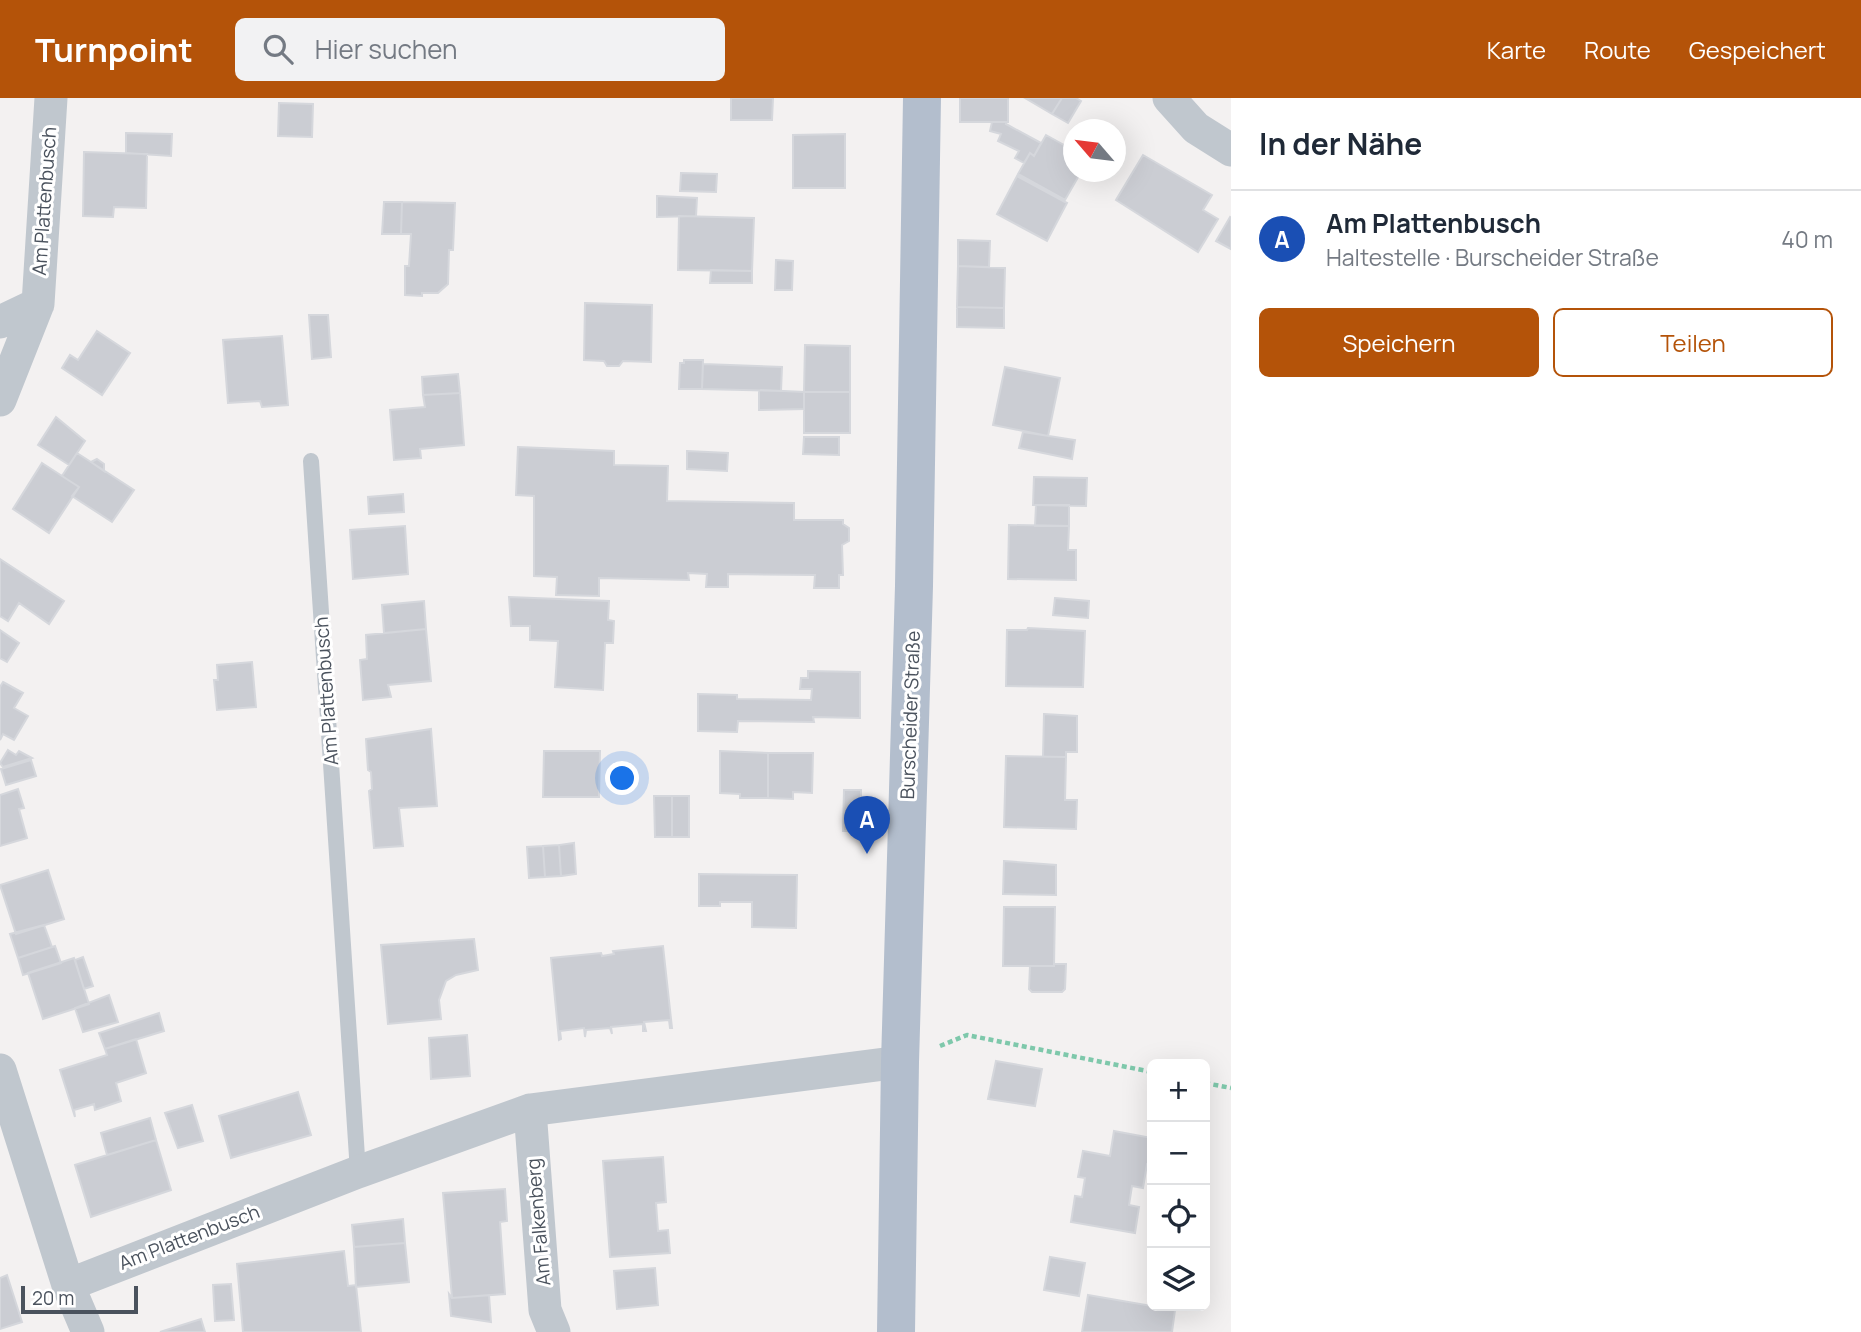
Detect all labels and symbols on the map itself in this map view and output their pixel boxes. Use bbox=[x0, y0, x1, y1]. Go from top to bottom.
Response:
north arrow bbox=[1063, 119, 1126, 182]
street label: Am Plattenbusch bbox=[26, 126, 62, 276]
street label: Am Plattenbusch bbox=[308, 616, 344, 766]
street label: Burscheider Straße bbox=[894, 630, 926, 800]
your location bbox=[605, 761, 639, 795]
pin: A bbox=[844, 796, 890, 854]
street label: Am Falkenberg bbox=[519, 1157, 557, 1287]
street label: Am Plattenbusch bbox=[115, 1198, 263, 1276]
scale bar bbox=[21, 1283, 138, 1315]

